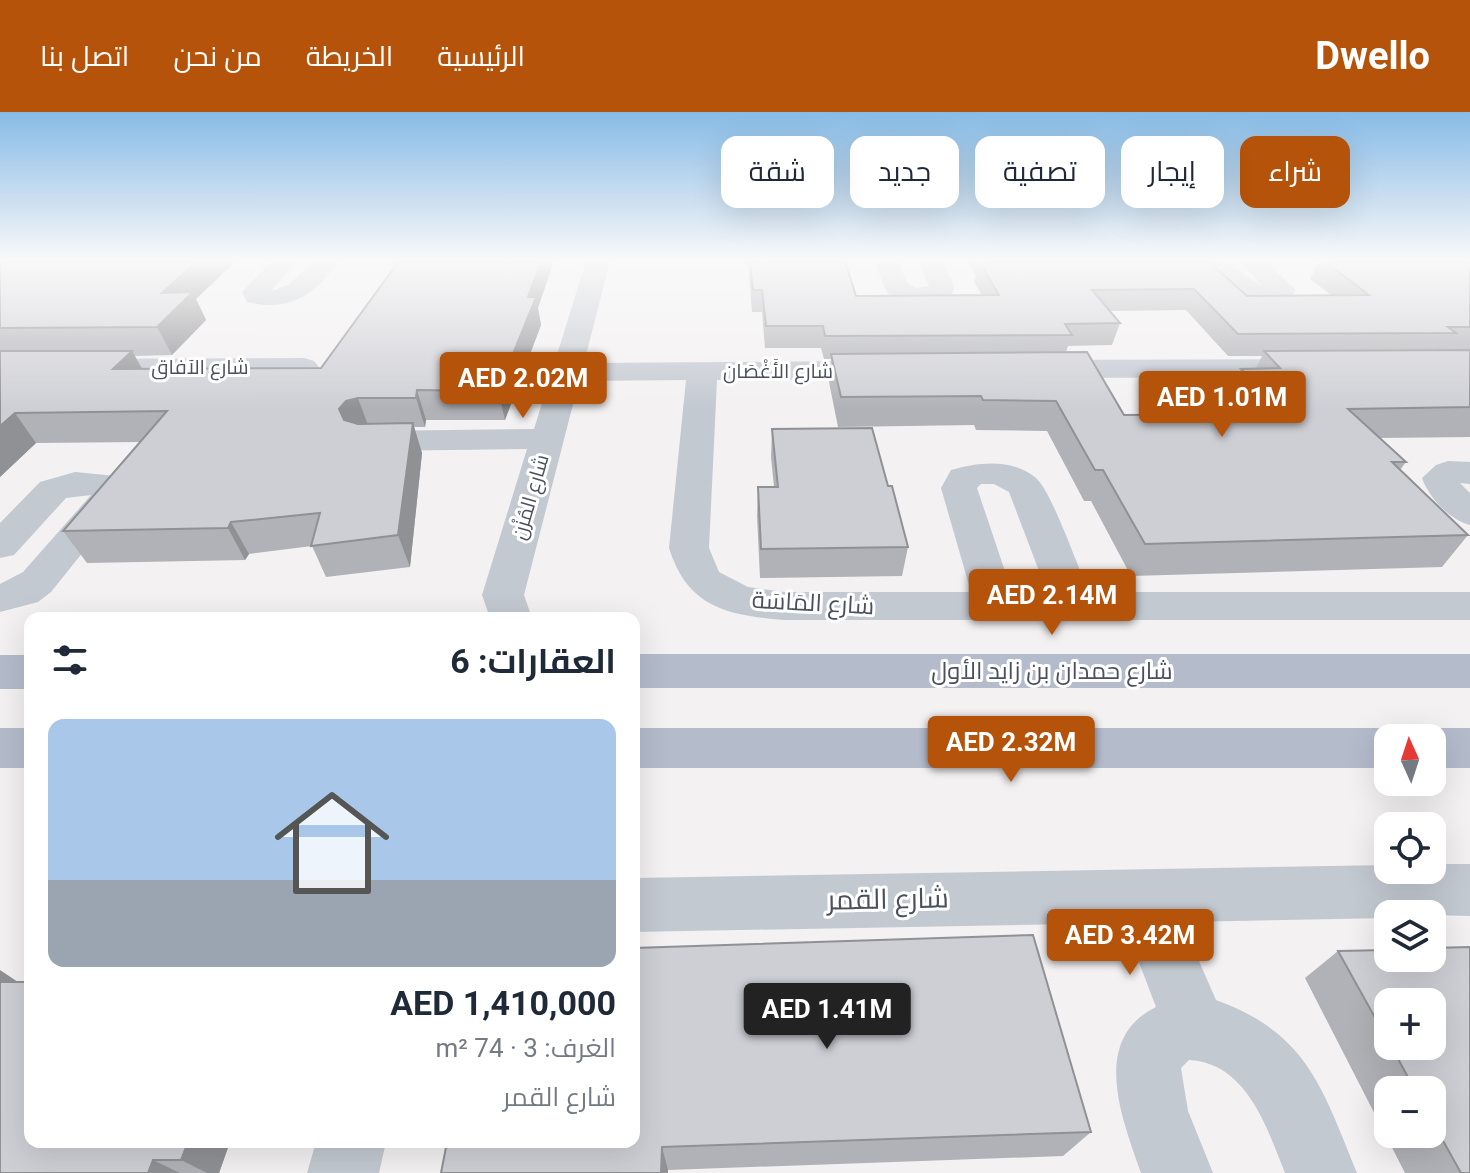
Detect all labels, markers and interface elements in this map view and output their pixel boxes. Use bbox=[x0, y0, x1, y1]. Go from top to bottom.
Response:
text: Dwello bbox=[1315, 34, 1430, 78]
text: اتصل بنا bbox=[40, 40, 129, 73]
text: من نحن bbox=[173, 40, 262, 73]
text: الخريطة bbox=[306, 40, 393, 73]
text: الرئيسية bbox=[437, 40, 525, 73]
chip: شقة bbox=[721, 136, 834, 208]
chip: جديد bbox=[850, 136, 959, 208]
chip: تصفية bbox=[975, 136, 1105, 208]
chip: إيجار bbox=[1121, 136, 1224, 208]
chip: شراء bbox=[1240, 136, 1350, 208]
pin: AED 2.02M bbox=[431, 352, 615, 420]
street label: شارع الآفاق bbox=[151, 355, 249, 381]
street label: شارع الأَغْصَان bbox=[723, 359, 833, 385]
text: AED 2.02M bbox=[458, 363, 588, 393]
pin: AED 1.01M bbox=[1130, 371, 1314, 439]
text: AED 1.01M bbox=[1157, 382, 1287, 412]
street label: شارع المُزْن bbox=[506, 452, 556, 543]
pin: AED 2.14M bbox=[960, 569, 1144, 637]
text: AED 2.14M bbox=[987, 580, 1117, 610]
street label: شارع المَاسَة bbox=[751, 586, 875, 622]
icon: filters bbox=[48, 638, 92, 682]
text: العقارات: 6 bbox=[450, 641, 616, 681]
street label: شارع حمدان بن زايد الأول bbox=[931, 657, 1173, 687]
pin: AED 2.32M bbox=[919, 716, 1103, 784]
north arrow bbox=[1374, 724, 1446, 796]
map controls bbox=[1374, 724, 1446, 1148]
text: AED 2.32M bbox=[946, 727, 1076, 757]
icon: home bbox=[260, 771, 404, 915]
button: locate bbox=[1374, 812, 1446, 884]
street label: شارع القمر bbox=[825, 881, 949, 919]
button: layers bbox=[1374, 900, 1446, 972]
pin: AED 3.42M bbox=[1038, 909, 1222, 977]
text: AED 3.42M bbox=[1065, 920, 1195, 950]
text: AED 1,410,000 bbox=[390, 983, 616, 1023]
pin: AED 1.41M bbox=[735, 983, 919, 1051]
button: + bbox=[1374, 988, 1446, 1060]
text: AED 1.41M bbox=[762, 994, 892, 1024]
text: الغرف: 3 · 74 m² bbox=[436, 1033, 616, 1063]
button: − bbox=[1374, 1076, 1446, 1148]
text: شارع القمر bbox=[503, 1082, 616, 1112]

